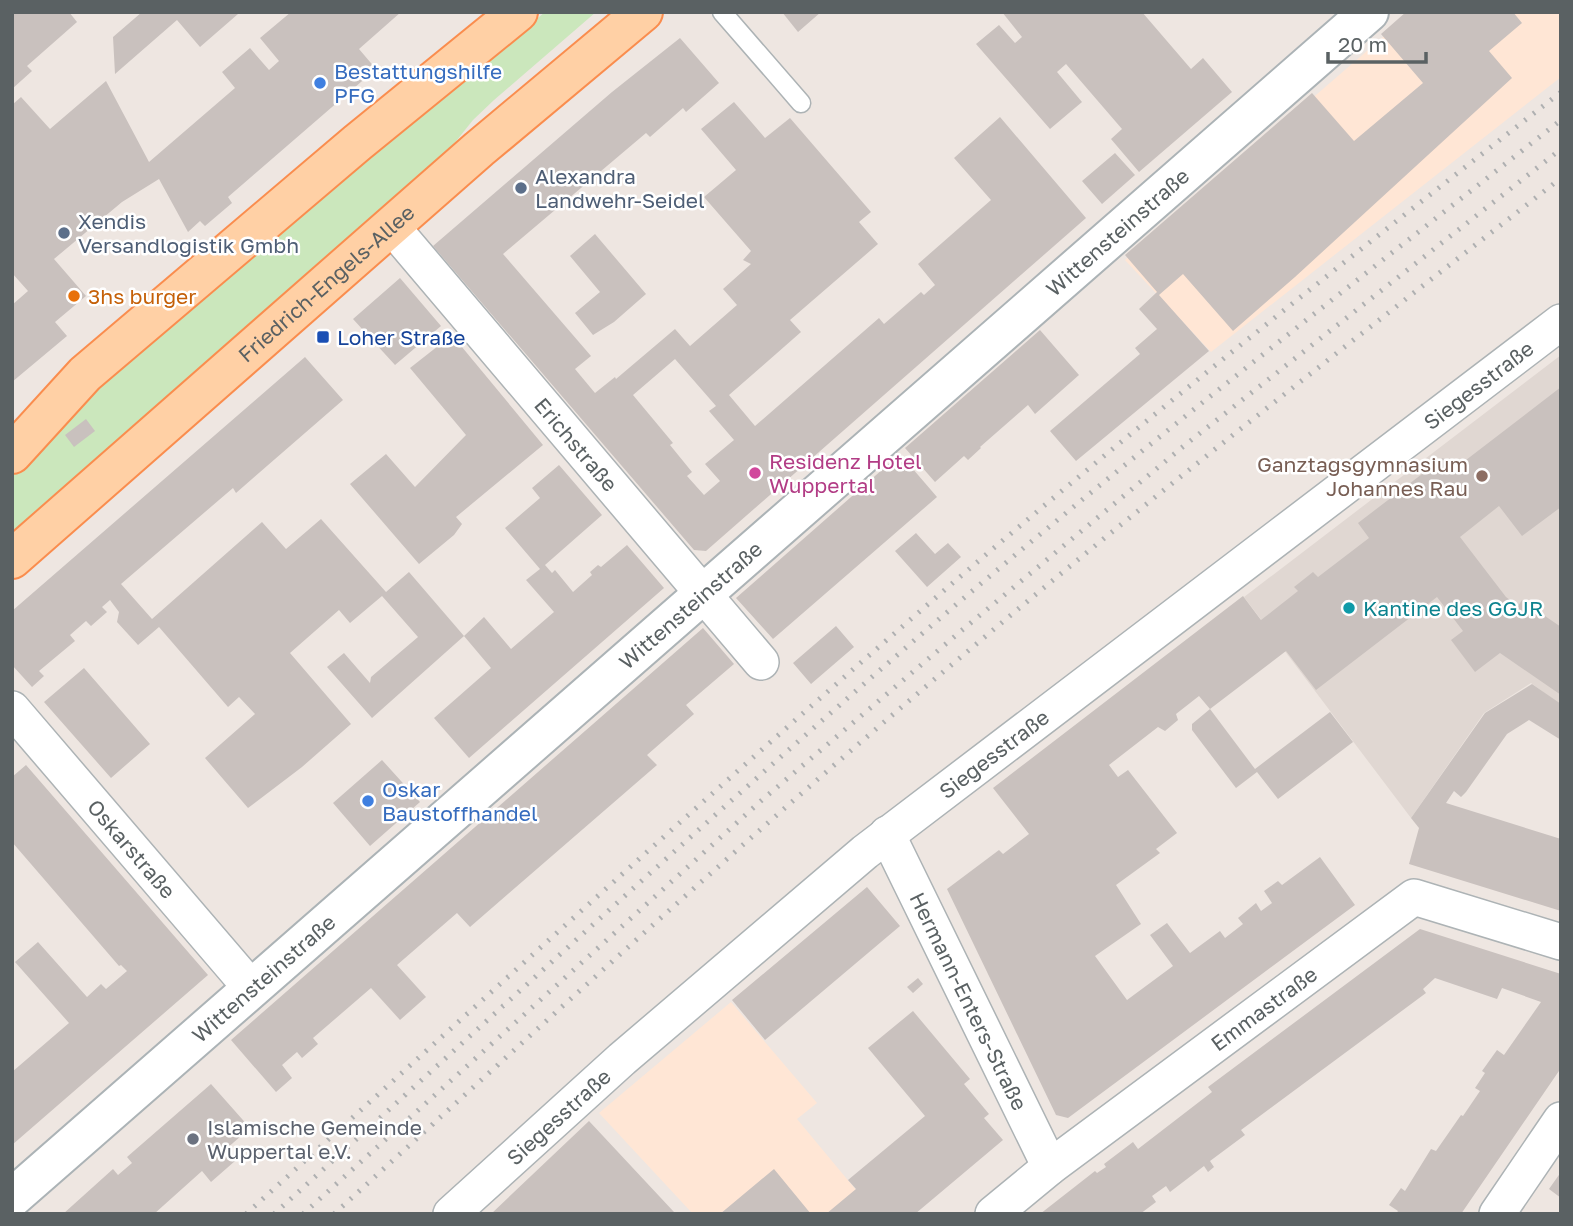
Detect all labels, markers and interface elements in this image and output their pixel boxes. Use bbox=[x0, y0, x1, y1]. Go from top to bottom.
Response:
scale bar bbox=[1328, 21, 1426, 65]
text: 20 m bbox=[1338, 31, 1387, 57]
place label: Bestattungshilfe PFG bbox=[334, 58, 502, 108]
marker: Bestattungshilfe PFG bbox=[312, 75, 328, 91]
street label: Wittensteinstraße bbox=[1040, 162, 1194, 301]
place label: Alexandra Landwehr-Seidel bbox=[535, 163, 705, 213]
marker: Alexandra Landwehr-Seidel bbox=[513, 180, 529, 196]
street label: Friedrich-Engels-Allee bbox=[233, 199, 419, 367]
place label: Xendis Versandlogistik Gmbh bbox=[78, 208, 299, 258]
marker: Xendis Versandlogistik Gmbh bbox=[56, 225, 72, 241]
place label: 3hs burger bbox=[88, 283, 196, 309]
marker: 3hs burger bbox=[66, 288, 82, 304]
place label: Loher Straße bbox=[337, 324, 466, 350]
marker: Loher Straße bbox=[315, 329, 331, 345]
street label: Siegesstraße bbox=[1418, 335, 1539, 435]
street label: Erichstraße bbox=[529, 392, 623, 497]
place label: Residenz Hotel Wuppertal bbox=[769, 448, 922, 498]
place label: Ganztagsgymnasium Johannes Rau bbox=[1257, 451, 1468, 501]
marker: Residenz Hotel Wuppertal bbox=[747, 465, 763, 481]
marker: Ganztagsgymnasium Johannes Rau bbox=[1474, 468, 1490, 484]
street label: Wittensteinstraße bbox=[613, 536, 767, 675]
place label: Kantine des GGJR bbox=[1363, 595, 1543, 621]
marker: Kantine des GGJR bbox=[1341, 600, 1357, 616]
street label: Siegesstraße bbox=[934, 704, 1054, 804]
place label: Oskar Baustoffhandel bbox=[382, 776, 538, 826]
marker: Oskar Baustoffhandel bbox=[360, 793, 376, 809]
street label: Oskarstraße bbox=[82, 794, 181, 904]
street label: Hermann-Enters-Straße bbox=[904, 888, 1033, 1114]
street label: Wittensteinstraße bbox=[187, 909, 340, 1048]
street label: Emmastraße bbox=[1206, 961, 1322, 1056]
street label: Siegesstraße bbox=[501, 1063, 616, 1170]
place label: Islamische Gemeinde Wuppertal e.V. bbox=[207, 1114, 422, 1164]
marker: Islamische Gemeinde Wuppertal e.V. bbox=[185, 1131, 201, 1147]

